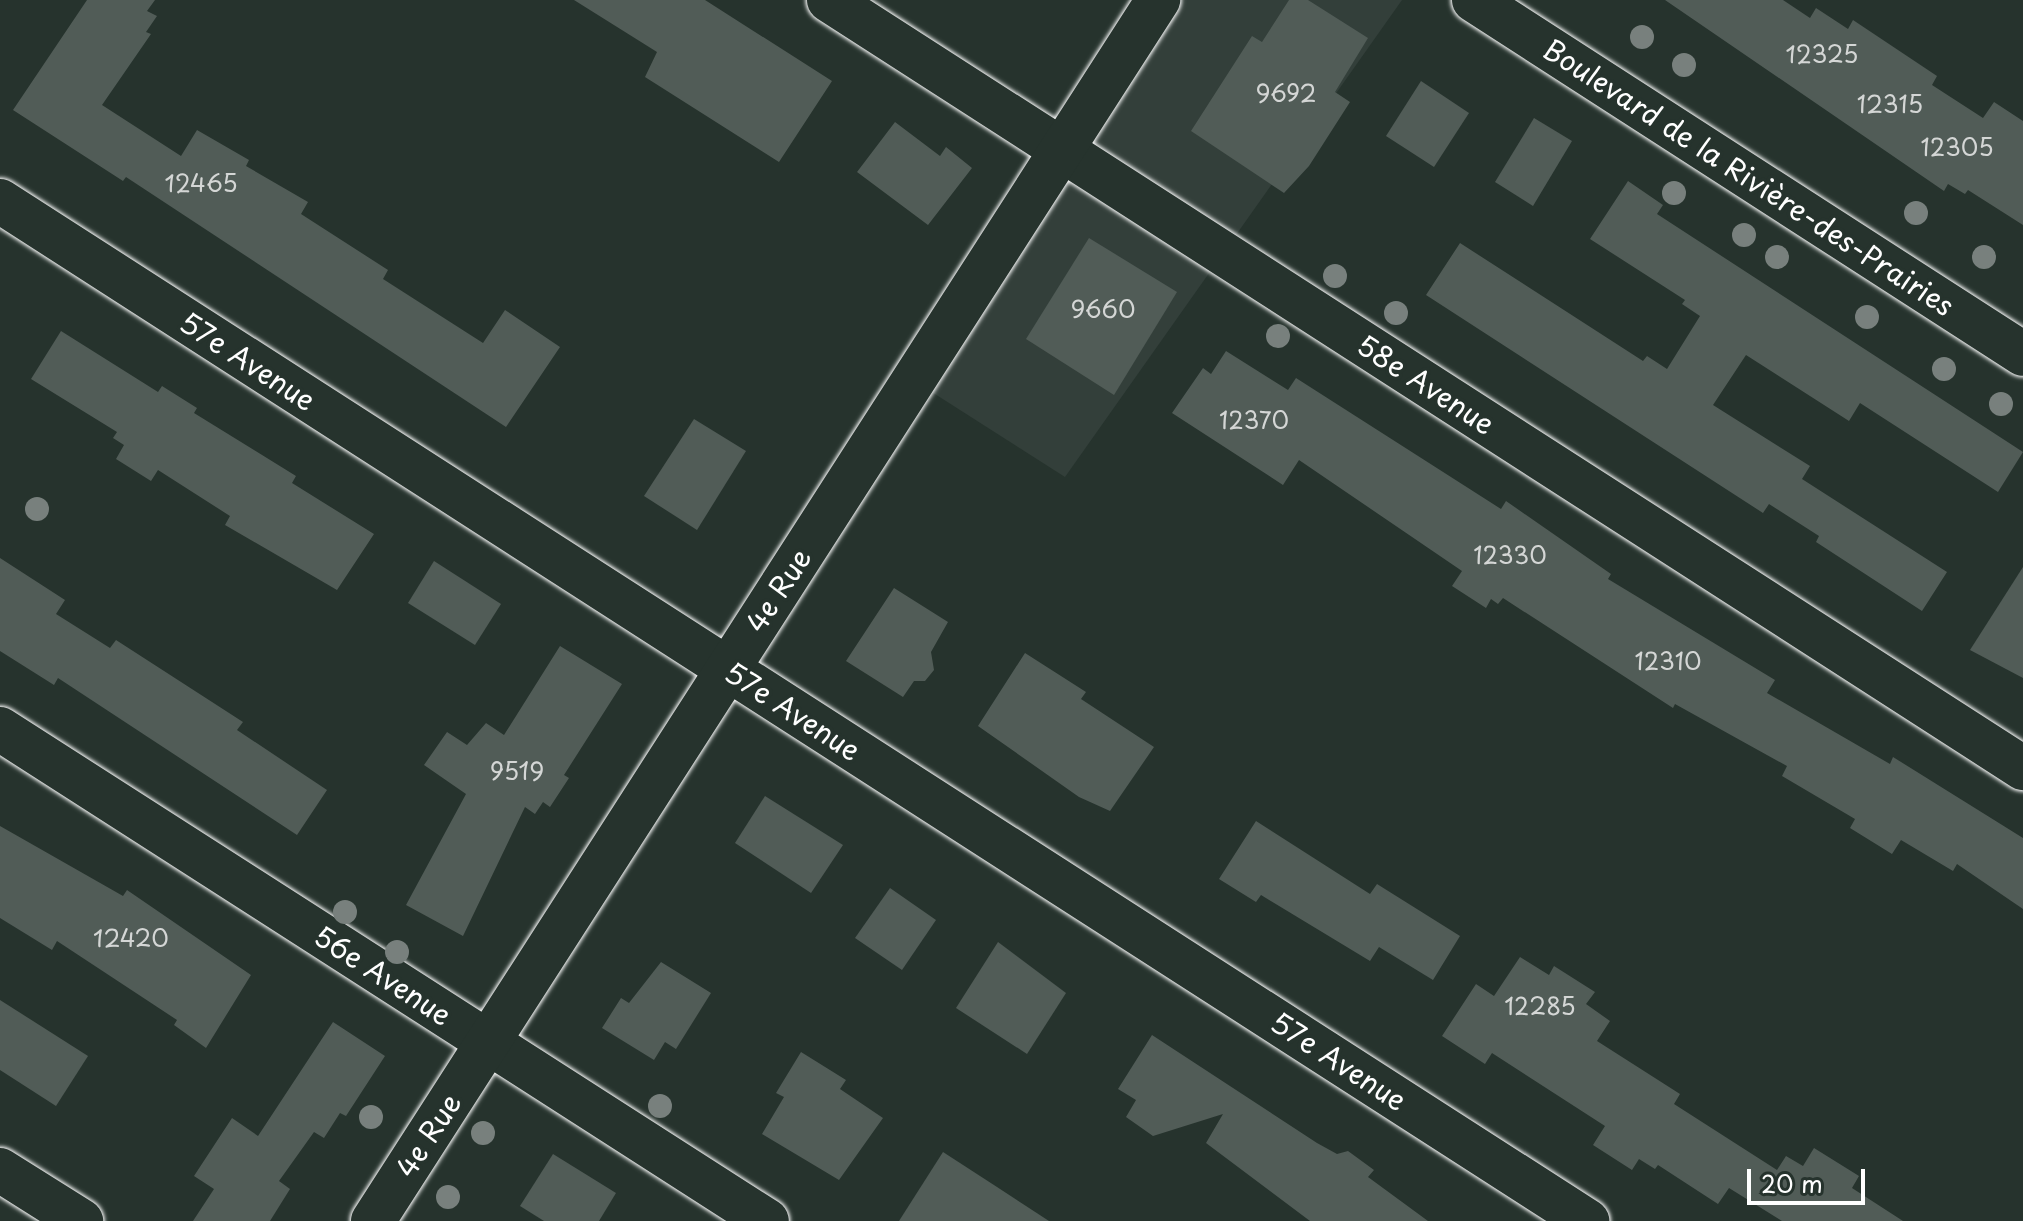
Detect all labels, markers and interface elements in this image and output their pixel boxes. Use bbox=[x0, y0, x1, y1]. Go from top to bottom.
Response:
street label: Boulevard de la Rivière-des-Prairies bbox=[1537, 31, 1961, 323]
house number: 12325 bbox=[1785, 40, 1859, 68]
house number: 9692 bbox=[1256, 79, 1316, 107]
house number: 12315 bbox=[1857, 90, 1923, 118]
house number: 12305 bbox=[1920, 133, 1994, 161]
house number: 12465 bbox=[164, 169, 238, 197]
house number: 9660 bbox=[1071, 295, 1135, 323]
street label: 57e Avenue bbox=[175, 306, 321, 416]
street label: 58e Avenue bbox=[1352, 328, 1500, 440]
house number: 12370 bbox=[1219, 406, 1289, 434]
street label: 4e Rue bbox=[738, 541, 818, 639]
house number: 12330 bbox=[1473, 541, 1547, 569]
house number: 12310 bbox=[1634, 647, 1702, 675]
street label: 57e Avenue bbox=[720, 656, 866, 766]
house number: 9519 bbox=[490, 757, 544, 785]
street label: 56e Avenue bbox=[308, 918, 458, 1032]
house number: 12420 bbox=[93, 924, 169, 952]
house number: 12285 bbox=[1504, 992, 1576, 1020]
street label: 57e Avenue bbox=[1266, 1006, 1412, 1116]
street label: 4e Rue bbox=[388, 1086, 468, 1184]
scale bar bbox=[1751, 1153, 1869, 1203]
text: 20 m bbox=[1761, 1165, 1823, 1201]

